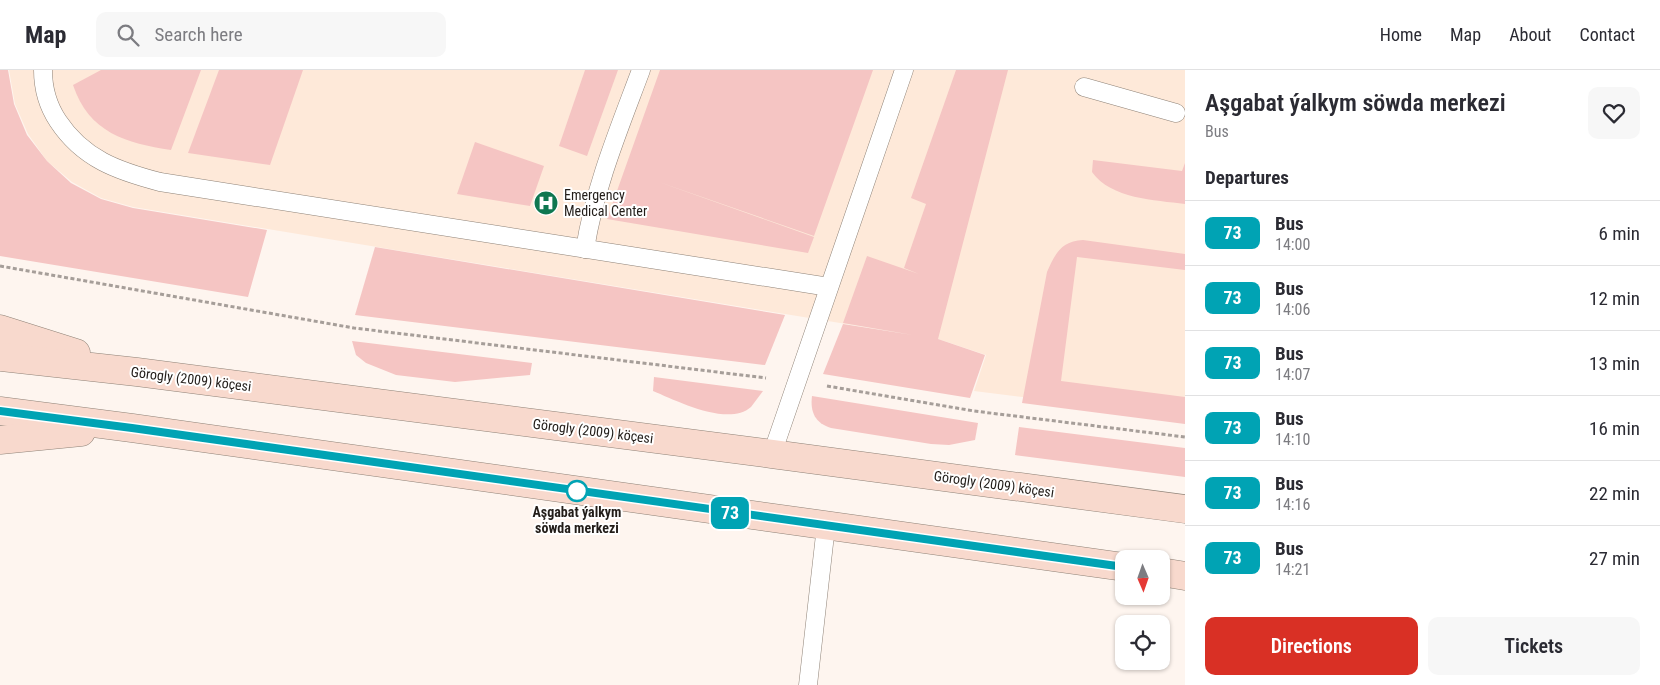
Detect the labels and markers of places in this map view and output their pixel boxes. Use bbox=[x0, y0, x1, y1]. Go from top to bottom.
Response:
place label: Emergency Medical Center bbox=[564, 187, 647, 219]
hospital icon: Emergency Medical Center bbox=[533, 190, 559, 216]
marker: Aşgabat ýalkym söwda merkezi bbox=[566, 480, 588, 502]
place label: Aşgabat ýalkym söwda merkezi bbox=[533, 504, 621, 536]

